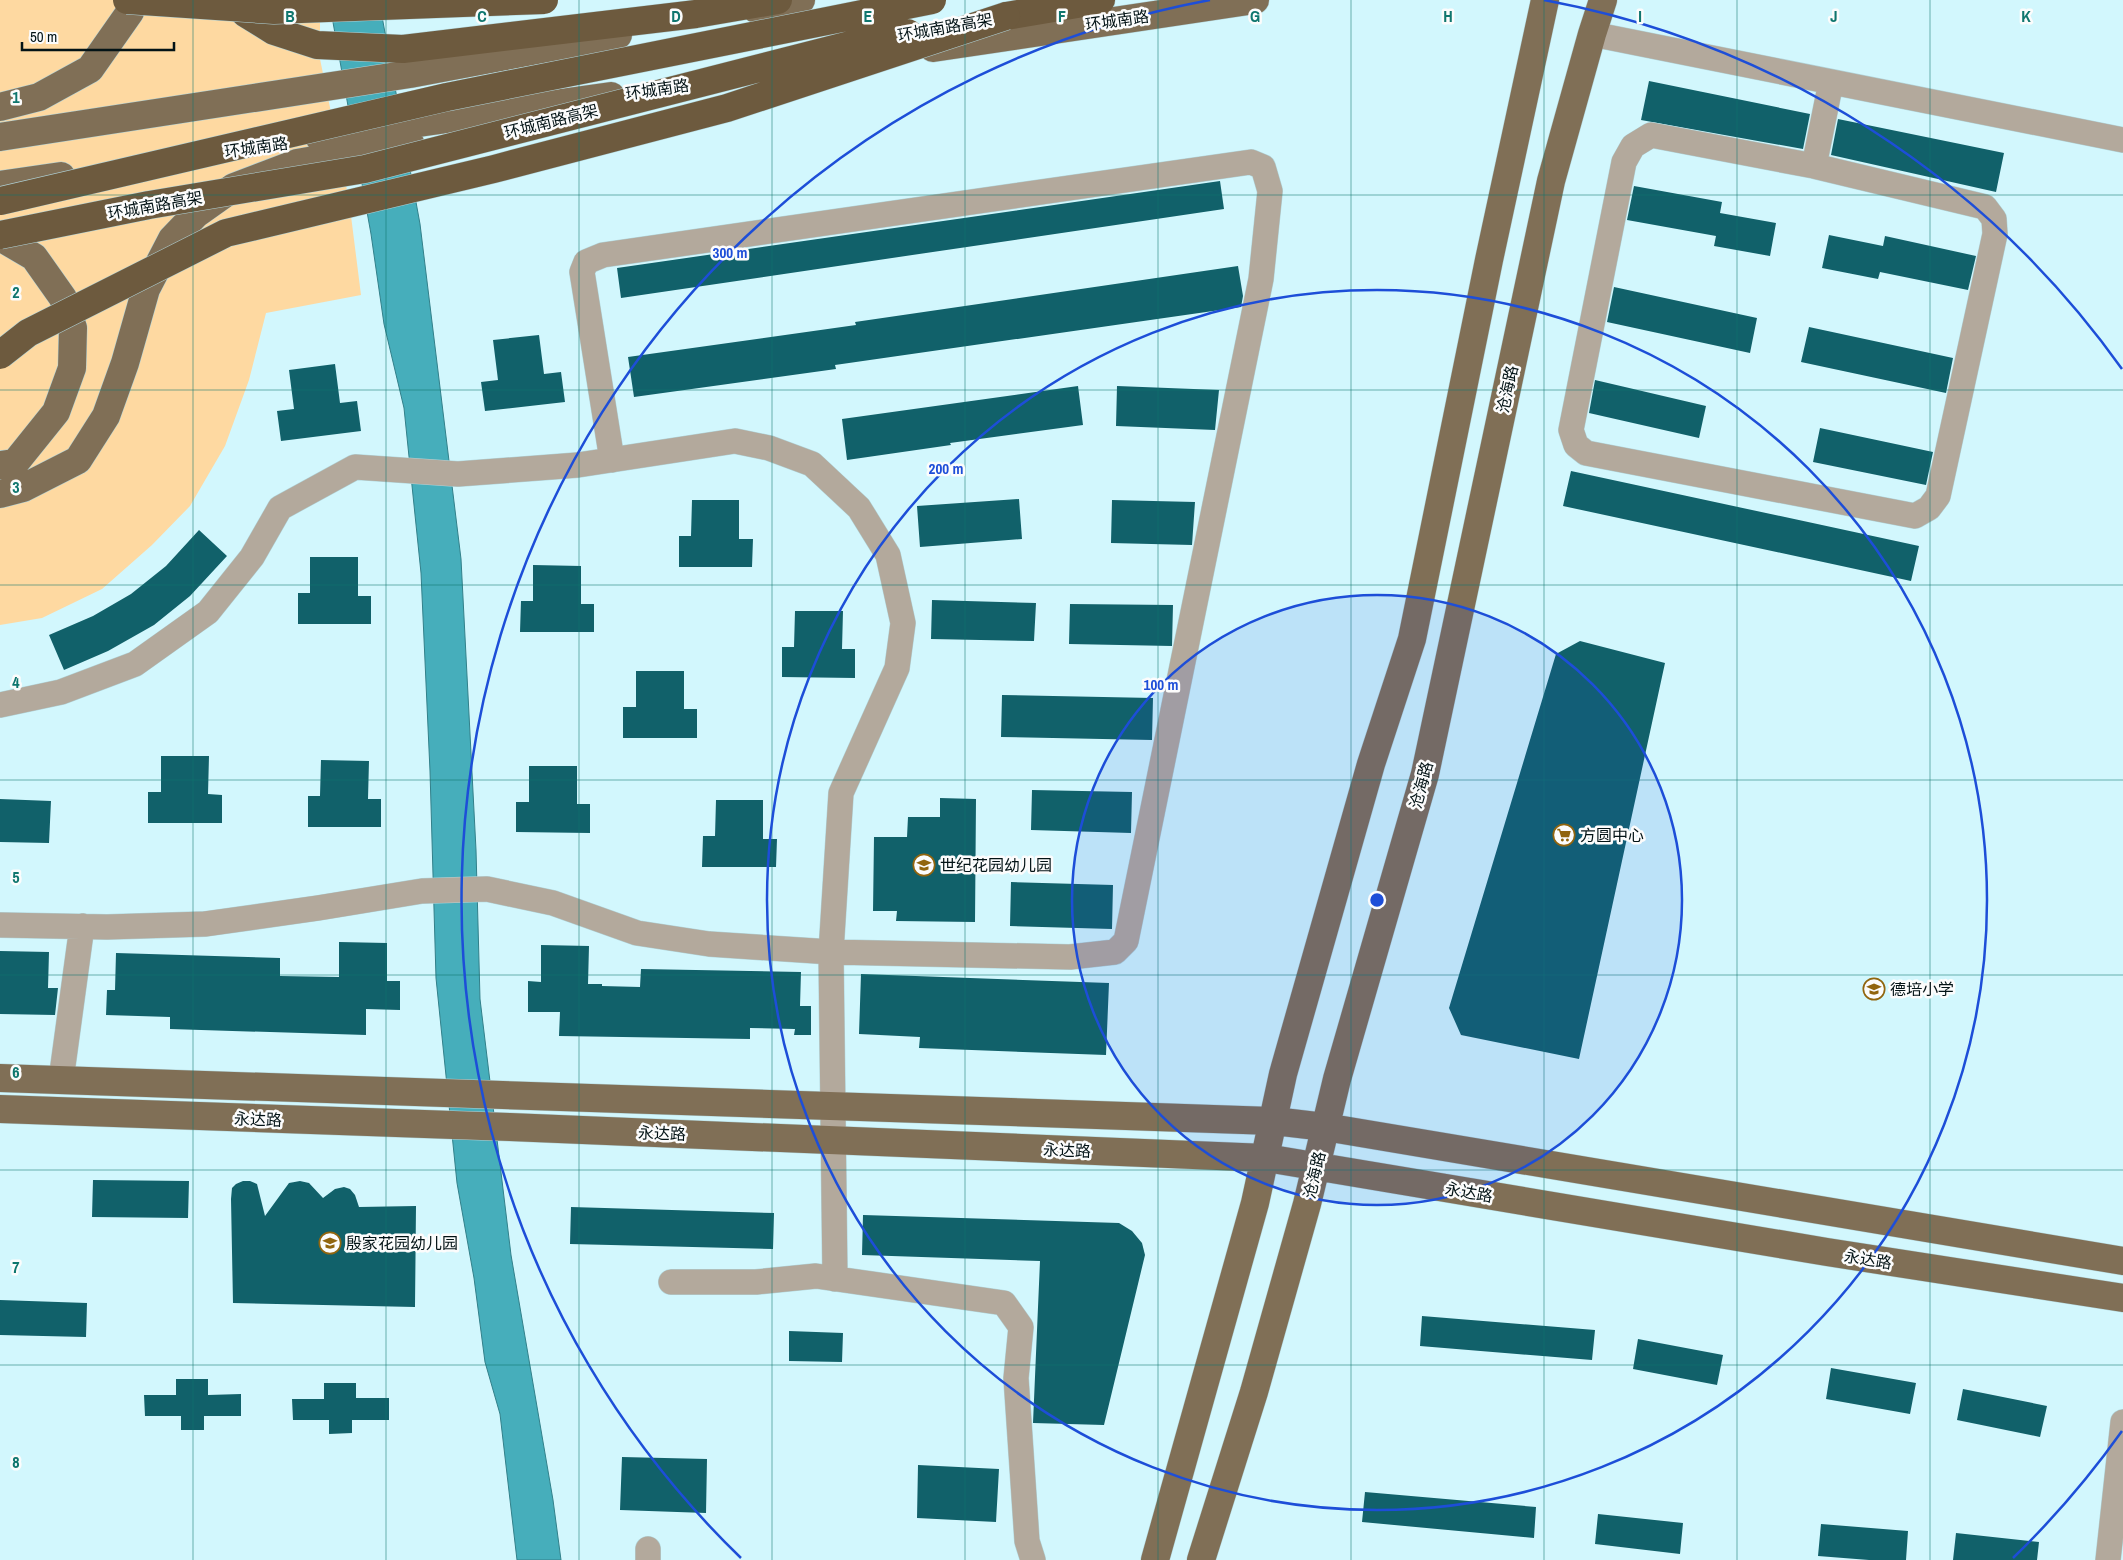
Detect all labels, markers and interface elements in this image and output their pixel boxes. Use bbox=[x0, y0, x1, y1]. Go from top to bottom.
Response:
text: B bbox=[285, 5, 295, 27]
text: C bbox=[477, 5, 487, 27]
text: D bbox=[671, 5, 681, 27]
text: E bbox=[864, 5, 873, 27]
text: F bbox=[1058, 5, 1066, 27]
street label: 环城南路 bbox=[1084, 5, 1150, 35]
text: G bbox=[1250, 5, 1260, 27]
text: H bbox=[1443, 5, 1453, 27]
text: I bbox=[1638, 5, 1642, 27]
text: J bbox=[1830, 5, 1838, 27]
text: K bbox=[2021, 5, 2031, 27]
street label: 环城南路高架 bbox=[896, 8, 994, 46]
scale bar bbox=[22, 20, 175, 52]
text: 50 m bbox=[30, 26, 57, 47]
street label: 环城南路 bbox=[624, 74, 690, 104]
text: 1 bbox=[12, 86, 20, 108]
street label: 环城南路高架 bbox=[502, 99, 600, 143]
street label: 环城南路 bbox=[223, 132, 289, 162]
street label: 环城南路高架 bbox=[106, 186, 204, 224]
text: 300 m bbox=[713, 242, 747, 263]
text: 2 bbox=[12, 281, 20, 303]
street label: 沧海路 bbox=[1491, 363, 1523, 415]
text: 200 m bbox=[929, 458, 963, 479]
text: 3 bbox=[12, 476, 20, 498]
text: 4 bbox=[12, 671, 20, 693]
text: 100 m bbox=[1144, 674, 1178, 695]
street label: 沧海路 bbox=[1404, 759, 1438, 811]
supermarket icon: 方圆中心 bbox=[1552, 823, 1576, 847]
place label: 方圆中心 bbox=[1580, 824, 1644, 846]
school or university icon: 世纪花园幼儿园 bbox=[912, 853, 936, 877]
place label: 世纪花园幼儿园 bbox=[940, 854, 1052, 876]
text: 5 bbox=[12, 866, 20, 888]
centre of rings bbox=[1368, 891, 1386, 909]
school or university icon: 德培小学 bbox=[1862, 977, 1886, 1001]
place label: 德培小学 bbox=[1890, 978, 1954, 1000]
text: 6 bbox=[12, 1061, 20, 1083]
street label: 永达路 bbox=[234, 1107, 282, 1131]
street label: 永达路 bbox=[638, 1121, 686, 1145]
street label: 永达路 bbox=[1043, 1138, 1091, 1162]
street label: 沧海路 bbox=[1298, 1149, 1330, 1201]
street label: 永达路 bbox=[1443, 1177, 1495, 1207]
school or university icon: 殷家花园幼儿园 bbox=[318, 1231, 342, 1255]
place label: 殷家花园幼儿园 bbox=[346, 1232, 458, 1254]
street label: 永达路 bbox=[1843, 1244, 1893, 1274]
text: 7 bbox=[12, 1256, 20, 1278]
text: 8 bbox=[12, 1451, 20, 1473]

